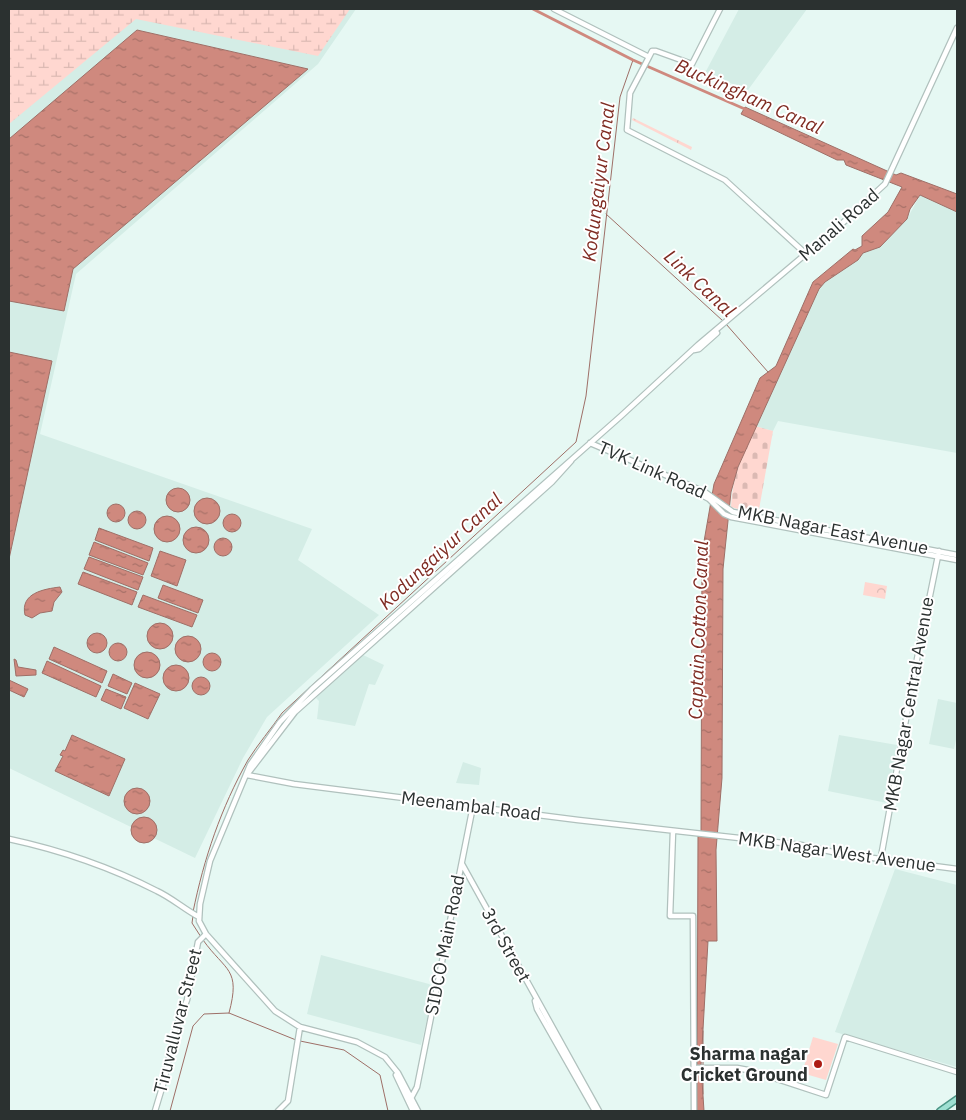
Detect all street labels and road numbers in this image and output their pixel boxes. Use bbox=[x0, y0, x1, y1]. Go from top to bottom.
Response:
street label: Manali Road bbox=[794, 183, 884, 266]
street label: TVK Link Road bbox=[595, 435, 710, 504]
street label: MKB Nagar East Avenue bbox=[736, 500, 930, 559]
street label: MKB Nagar Central Avenue bbox=[878, 595, 939, 813]
street label: Meenambal Road bbox=[400, 786, 542, 825]
street label: MKB Nagar West Avenue bbox=[737, 826, 937, 877]
street label: SIDCO Main Road bbox=[420, 873, 469, 1017]
street label: 3rd Street bbox=[477, 904, 536, 986]
street label: Tiruvalluvar Street bbox=[148, 946, 207, 1096]

